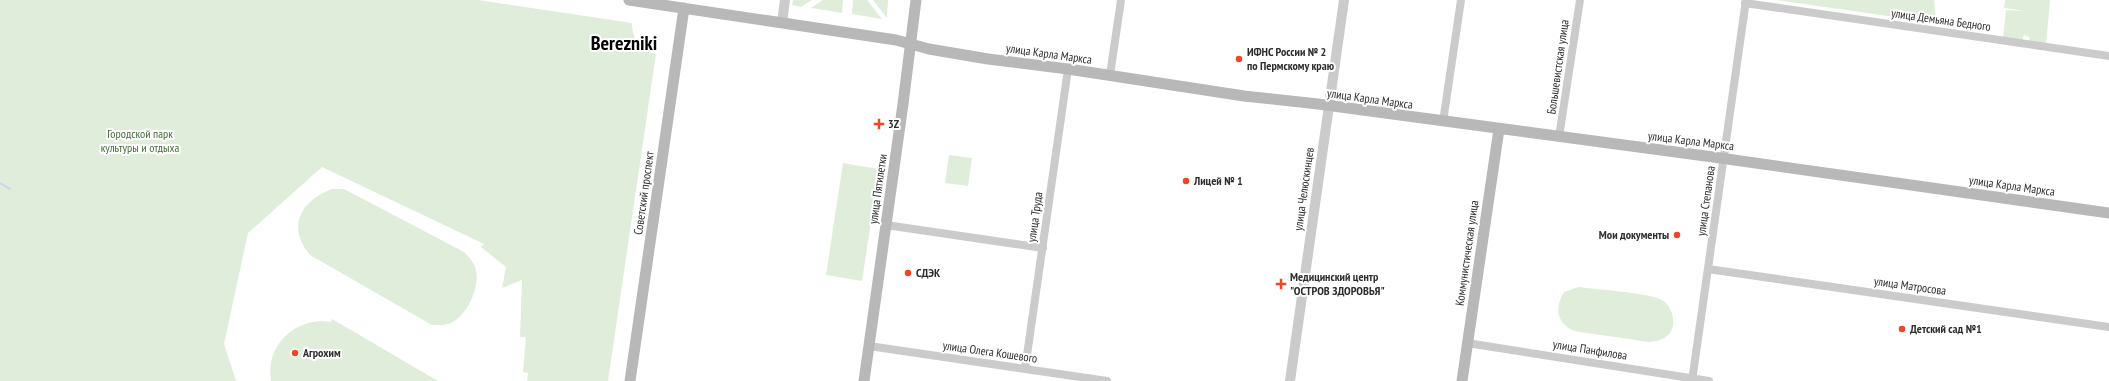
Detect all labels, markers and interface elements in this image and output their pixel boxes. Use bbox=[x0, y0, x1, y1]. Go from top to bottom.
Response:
street label: улица Демьяна Бедного bbox=[1890, 5, 1992, 34]
street label: Большевистская улица bbox=[1543, 18, 1572, 115]
district label: Berezniki bbox=[591, 30, 657, 56]
street label: улица Карла Маркса bbox=[1005, 40, 1093, 67]
place label: ИФНС России № 2 по Пермскому краю bbox=[1247, 44, 1335, 73]
marker: ИФНС России № 2 по Пермскому краю bbox=[1234, 54, 1244, 64]
street label: улица Карла Маркса bbox=[1326, 85, 1414, 112]
place label: 3Z bbox=[888, 116, 900, 131]
marker: 3Z bbox=[873, 118, 885, 130]
park label: Городской парк культуры и отдыха bbox=[101, 126, 179, 155]
street label: улица Карла Маркса bbox=[1647, 128, 1735, 153]
street label: улица Челюскинцев bbox=[1290, 146, 1317, 232]
street label: Советский проспект bbox=[630, 150, 657, 236]
street label: улица Пятилетки bbox=[865, 153, 890, 225]
street label: улица Степанова bbox=[1693, 165, 1718, 237]
street label: улица Карла Маркса bbox=[1968, 172, 2056, 199]
place label: Лицей № 1 bbox=[1193, 173, 1243, 188]
marker: Лицей № 1 bbox=[1181, 176, 1191, 186]
street label: улица Труда bbox=[1024, 191, 1045, 243]
street label: Коммунистическая улица bbox=[1452, 199, 1481, 307]
place label: Мои документы bbox=[1599, 227, 1669, 242]
marker: Мои документы bbox=[1672, 230, 1682, 240]
place label: СДЭК bbox=[916, 265, 941, 280]
marker: СДЭК bbox=[903, 268, 913, 278]
place label: Медицинский центр "ОСТРОВ ЗДОРОВЬЯ" bbox=[1290, 269, 1385, 298]
street label: улица Матросова bbox=[1873, 273, 1947, 298]
marker: Медицинский центр "ОСТРОВ ЗДОРОВЬЯ" bbox=[1275, 278, 1287, 290]
place label: Детский сад №1 bbox=[1910, 321, 1982, 336]
marker: Детский сад №1 bbox=[1897, 324, 1907, 334]
street label: улица Панфилова bbox=[1552, 336, 1629, 363]
street label: улица Олега Кошевого bbox=[942, 337, 1038, 366]
place label: Агрохим bbox=[302, 345, 341, 360]
marker: Агрохим bbox=[290, 348, 300, 358]

